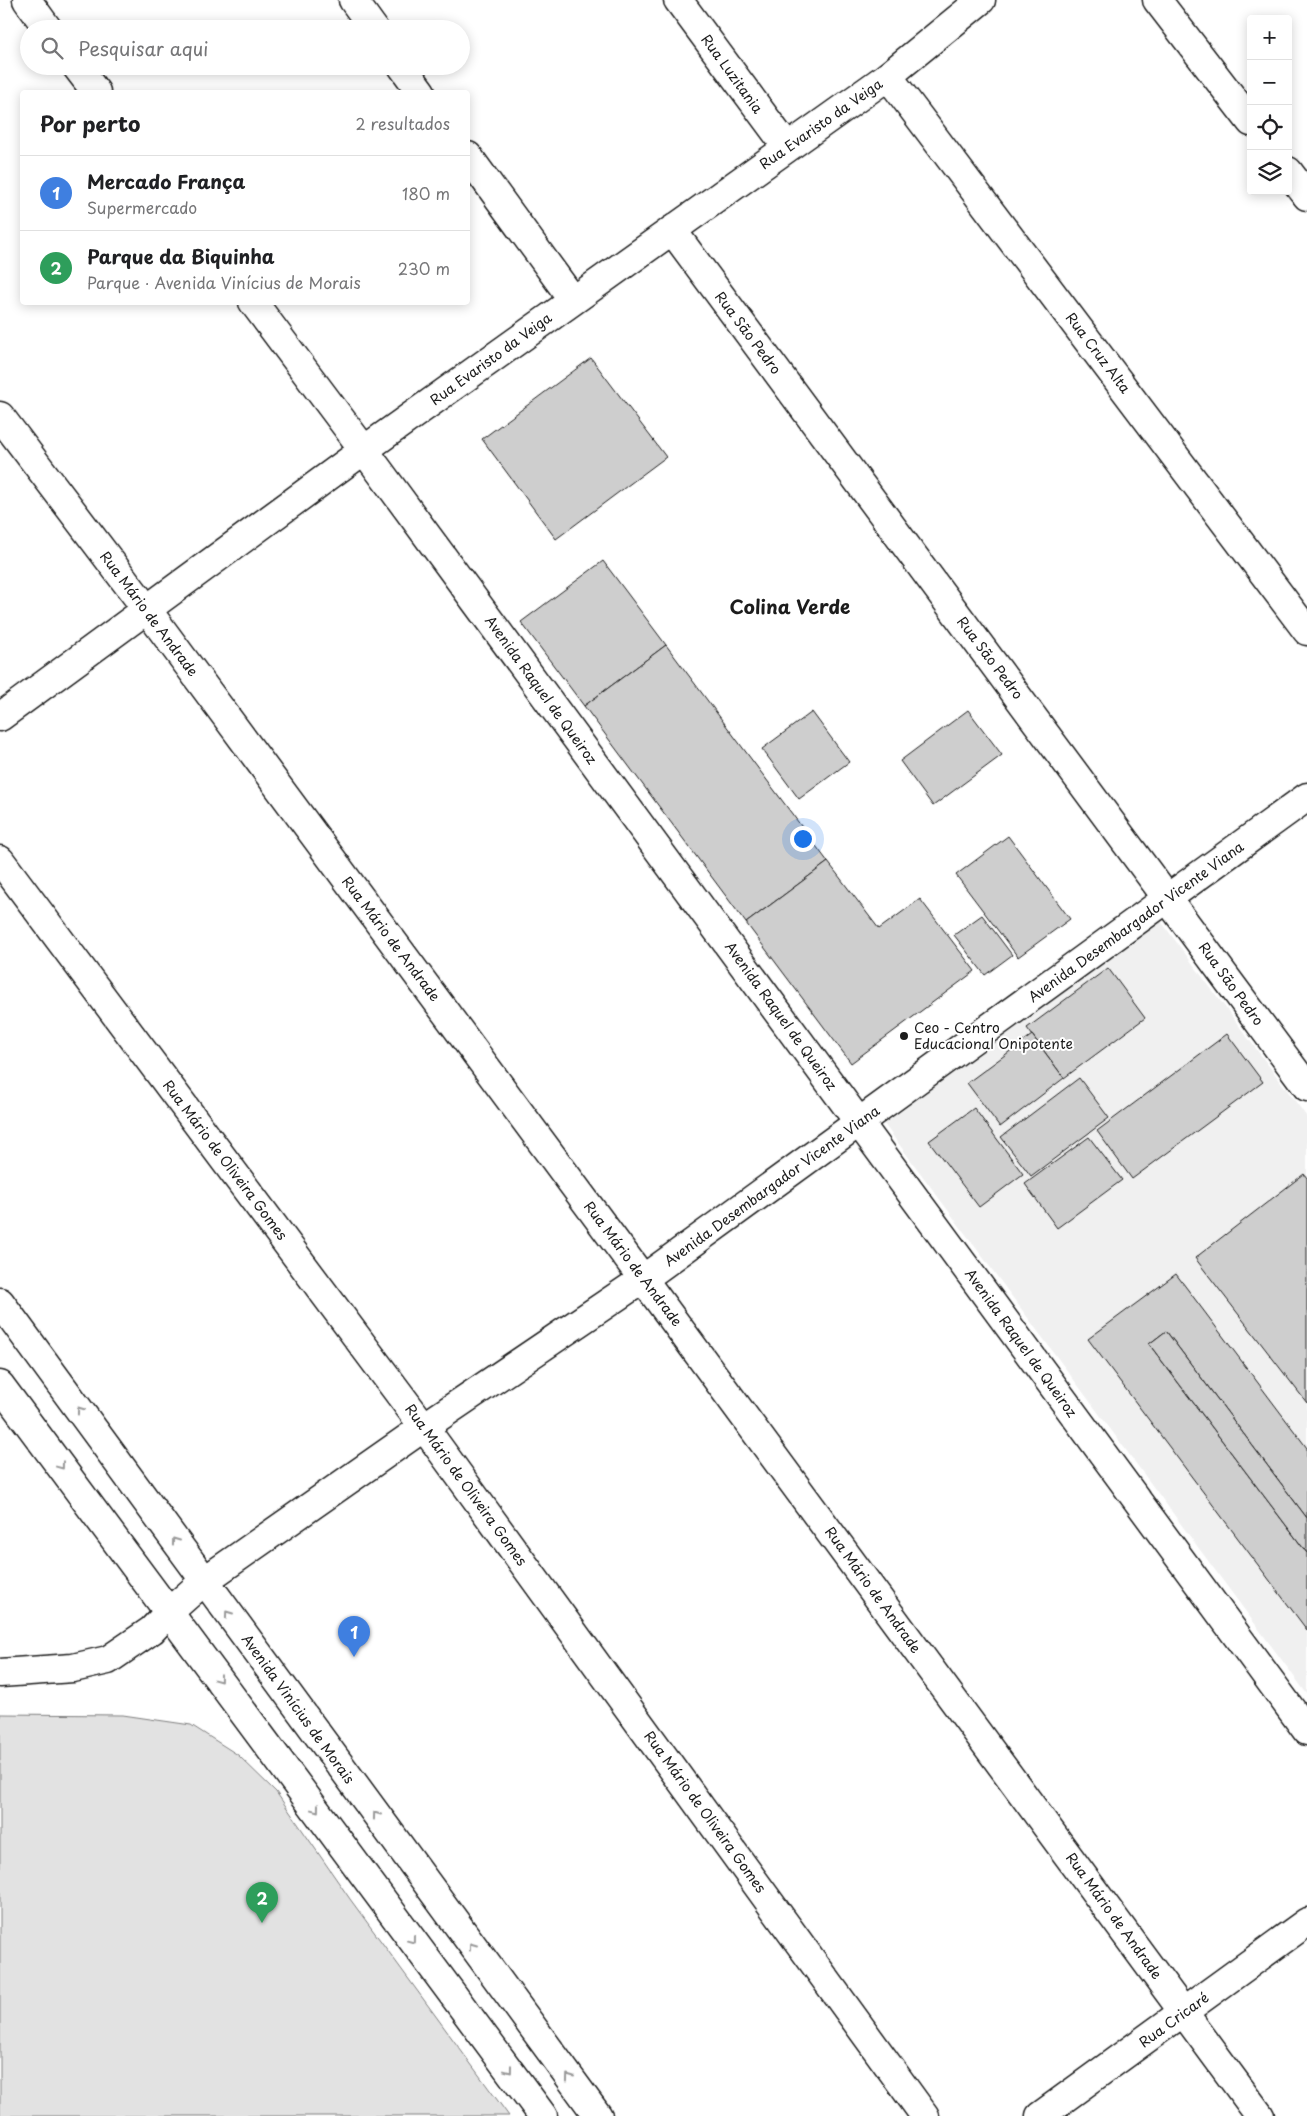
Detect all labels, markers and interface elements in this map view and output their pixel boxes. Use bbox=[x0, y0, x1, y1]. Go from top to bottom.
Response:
map controls bbox=[1247, 15, 1292, 195]
button: + bbox=[1247, 15, 1292, 60]
search box bbox=[20, 20, 470, 75]
street label: Rua Luzitania bbox=[697, 30, 768, 118]
icon: search bbox=[38, 34, 66, 62]
text: Pesquisar aqui bbox=[78, 34, 208, 62]
button: − bbox=[1247, 60, 1292, 105]
street label: Rua Evaristo da Veiga bbox=[755, 73, 887, 174]
button: locate bbox=[1247, 105, 1292, 150]
text: Por perto bbox=[40, 107, 140, 139]
text: 2 resultados bbox=[356, 111, 450, 135]
button: layers bbox=[1247, 150, 1292, 195]
text: Mercado França bbox=[87, 167, 245, 195]
text: 1 bbox=[52, 181, 60, 205]
text: 180 m bbox=[402, 181, 450, 205]
text: Supermercado bbox=[87, 195, 197, 219]
text: Parque da Biquinha bbox=[87, 242, 275, 270]
text: 2 bbox=[50, 256, 62, 280]
text: 230 m bbox=[398, 256, 450, 280]
text: Parque · Avenida Vinícius de Morais bbox=[87, 270, 361, 294]
street label: Rua São Pedro bbox=[710, 287, 787, 379]
street label: Rua Evaristo da Veiga bbox=[425, 307, 556, 410]
street label: Rua Cruz Alta bbox=[1061, 308, 1136, 398]
street label: Rua Mário de Andrade bbox=[95, 547, 204, 681]
district label: Colina Verde bbox=[730, 592, 850, 620]
street label: Avenida Raquel de Queiroz bbox=[480, 611, 603, 768]
street label: Rua São Pedro bbox=[952, 612, 1029, 704]
your location bbox=[790, 826, 816, 852]
street label: Avenida Desembargador Vicente Viana bbox=[1024, 836, 1248, 1007]
street label: Rua Mário de Andrade bbox=[337, 872, 446, 1006]
street label: Avenida Raquel de Queiroz bbox=[720, 937, 843, 1094]
street label: Rua São Pedro bbox=[1194, 938, 1269, 1030]
place label: Ceo - Centro Educacional Onipotente bbox=[914, 1017, 1073, 1054]
marker: Ceo - Centro Educacional Onipotente bbox=[898, 1030, 910, 1042]
street label: Rua Mário de Oliveira Gomes bbox=[158, 1075, 293, 1244]
street label: Avenida Desembargador Vicente Viana bbox=[660, 1100, 884, 1271]
street label: Rua Mário de Andrade bbox=[579, 1197, 688, 1331]
street label: Avenida Raquel de Queiroz bbox=[960, 1264, 1083, 1421]
street label: Rua Mário de Oliveira Gomes bbox=[400, 1399, 532, 1570]
one-way arrow bbox=[77, 1406, 86, 1416]
one-way arrow bbox=[55, 1460, 63, 1469]
street label: Rua Mário de Andrade bbox=[820, 1522, 927, 1658]
one-way arrow bbox=[172, 1538, 181, 1547]
one-way arrow bbox=[225, 1610, 234, 1620]
pin: 1 bbox=[338, 1616, 370, 1657]
street label: Avenida Vinícius de Morais bbox=[237, 1630, 360, 1788]
one-way arrow bbox=[213, 1673, 221, 1682]
street label: Rua Mário de Oliveira Gomes bbox=[639, 1726, 771, 1897]
one-way arrow bbox=[310, 1803, 318, 1812]
one-way arrow bbox=[373, 1811, 382, 1821]
street label: Rua Mário de Andrade bbox=[1061, 1848, 1168, 1984]
pin: 2 bbox=[246, 1882, 278, 1923]
one-way arrow bbox=[406, 1934, 415, 1944]
one-way arrow bbox=[470, 1943, 478, 1952]
street label: Rua Cricaré bbox=[1134, 1987, 1213, 2052]
one-way arrow bbox=[503, 2064, 512, 2074]
one-way arrow bbox=[566, 2074, 574, 2083]

